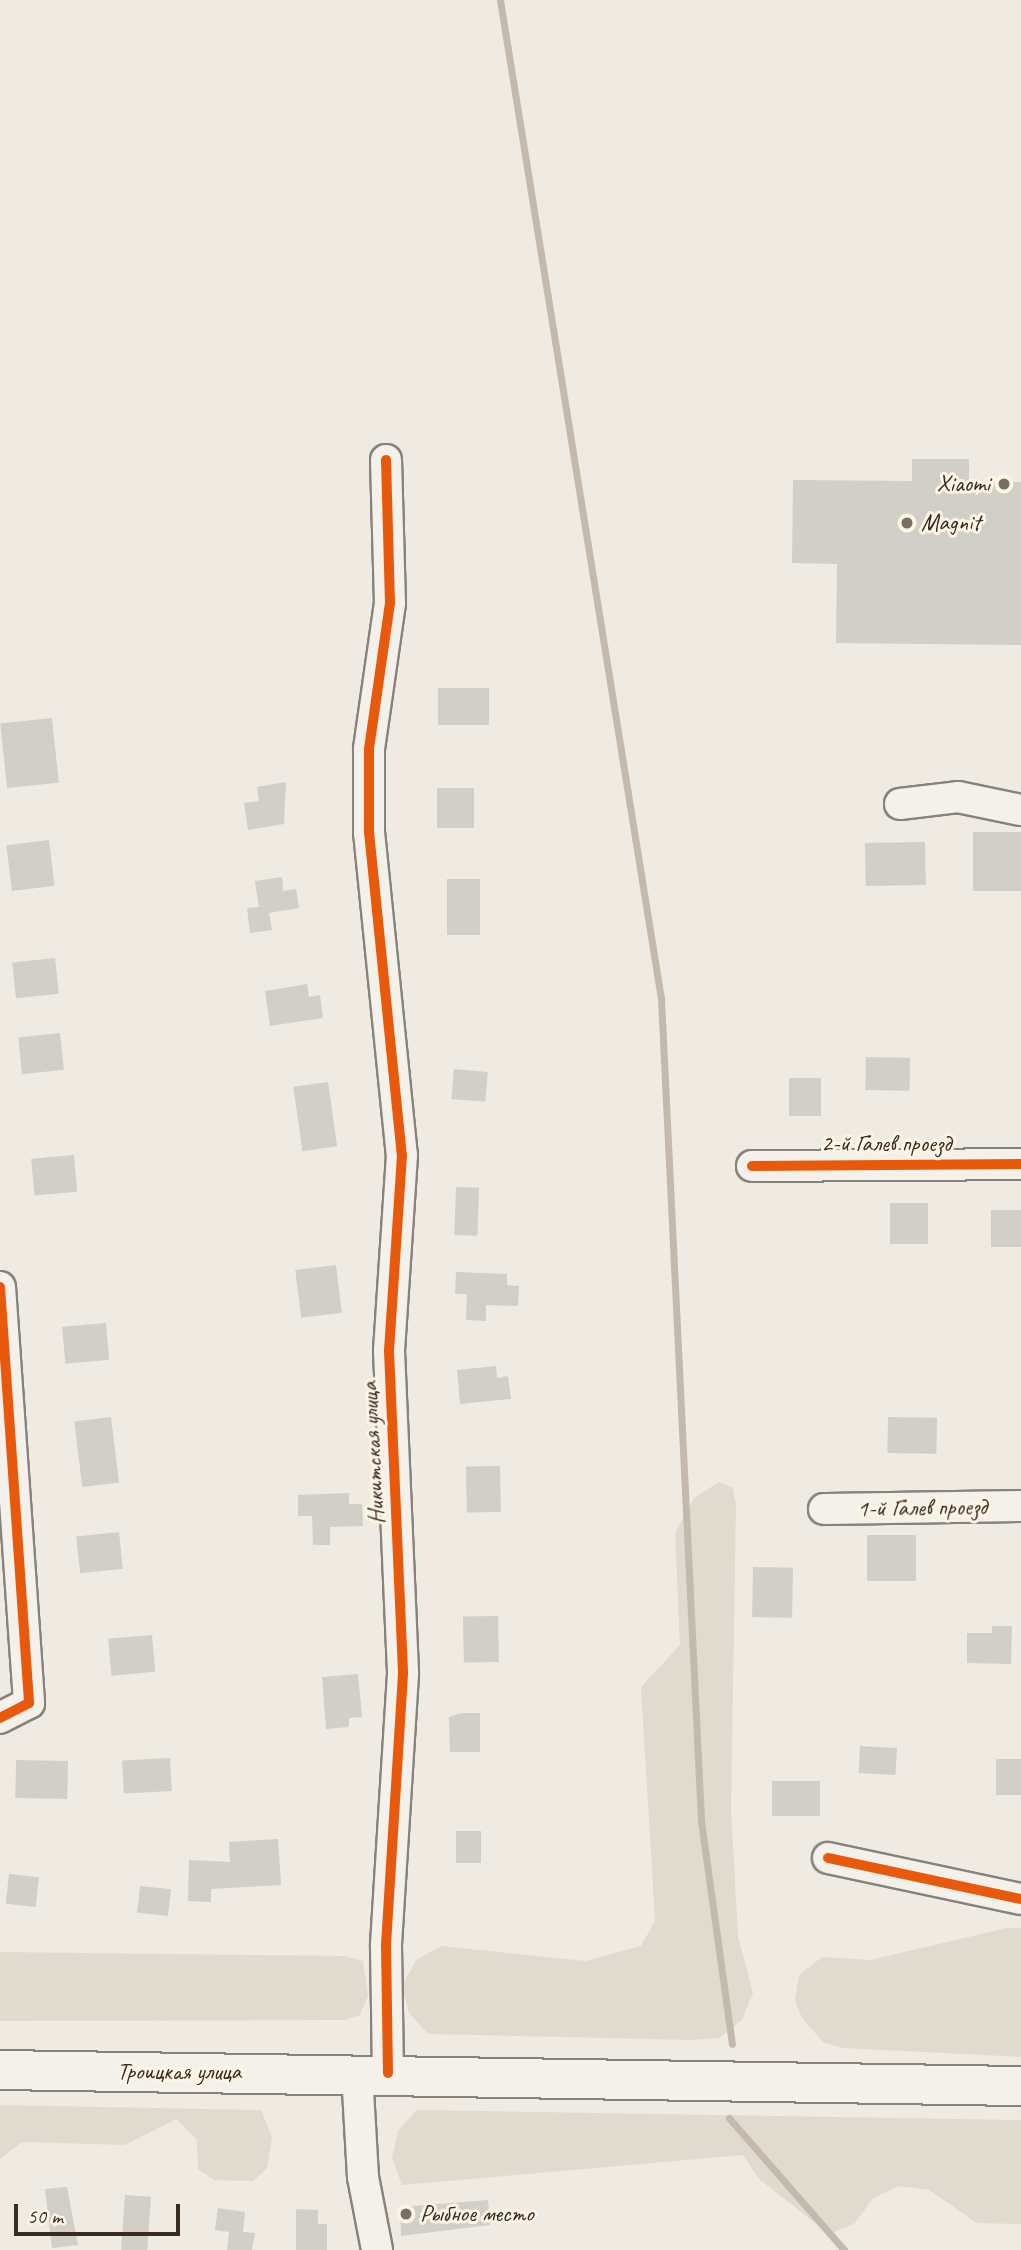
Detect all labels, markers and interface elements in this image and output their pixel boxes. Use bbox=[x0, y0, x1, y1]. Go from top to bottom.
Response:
place label: Xiaomi bbox=[937, 470, 990, 498]
marker: Xiaomi bbox=[996, 476, 1012, 492]
place label: Magnit bbox=[921, 509, 981, 537]
marker: Magnit bbox=[899, 515, 915, 531]
street label: 2-й Галев проезд bbox=[821, 1130, 951, 1158]
street label: Никитская улица bbox=[355, 1380, 391, 1526]
street label: 1-й Галев проезд bbox=[857, 1492, 987, 1524]
street label: Троицкая улица bbox=[116, 2058, 242, 2086]
scale bar bbox=[18, 2190, 184, 2234]
place label: Рыбное место bbox=[420, 2200, 532, 2228]
text: 50 m bbox=[27, 2203, 63, 2229]
marker: Рыбное место bbox=[398, 2206, 414, 2222]

